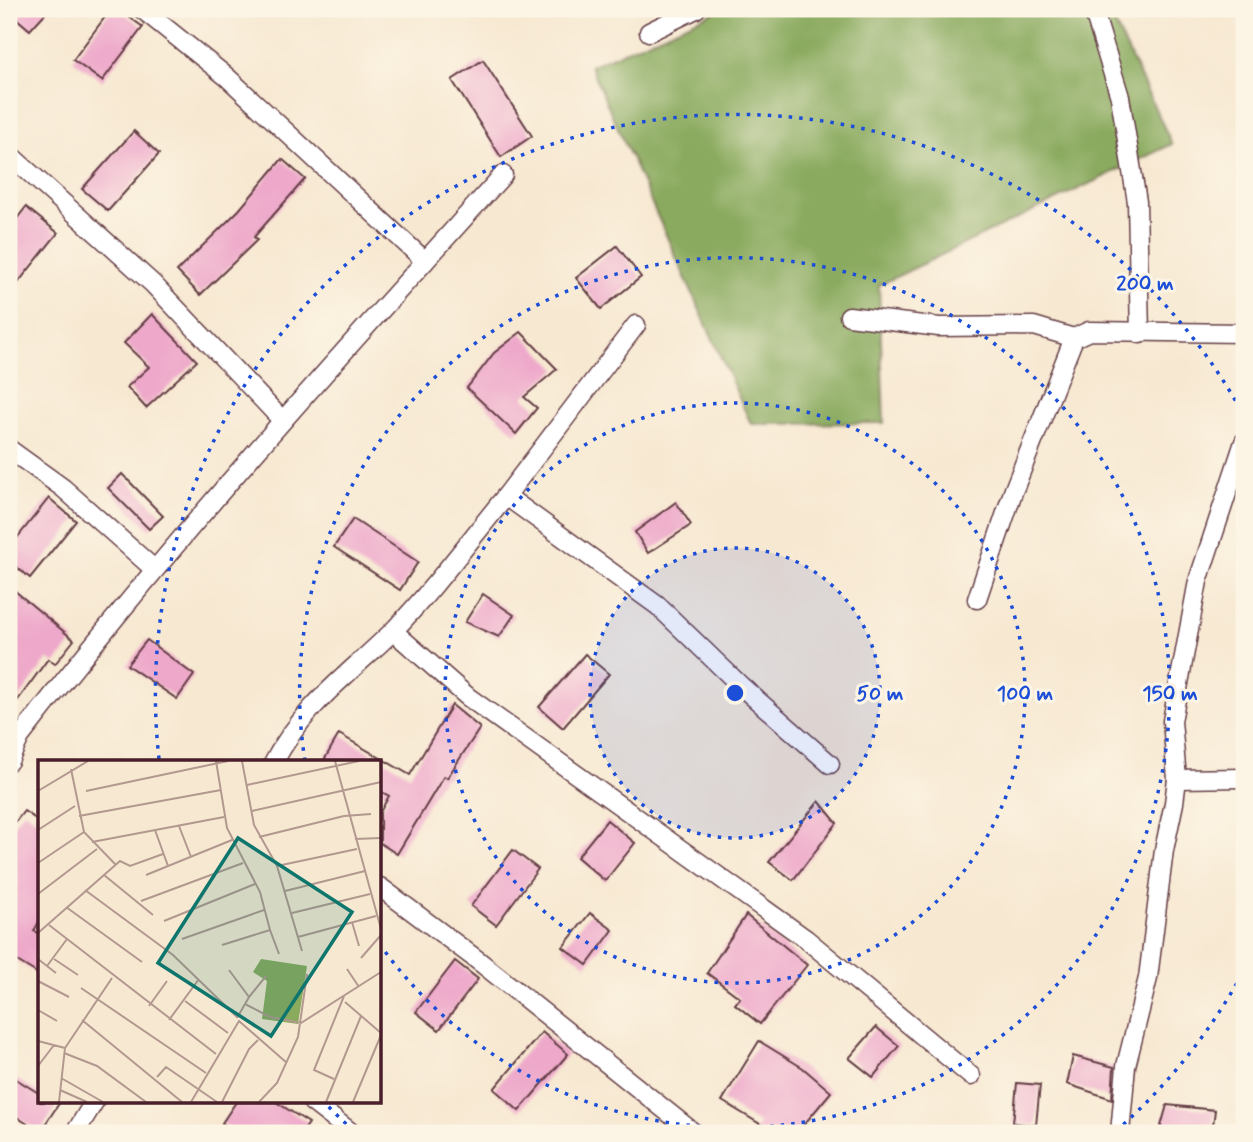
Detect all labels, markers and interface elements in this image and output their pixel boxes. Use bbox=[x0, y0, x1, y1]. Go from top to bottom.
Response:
text: 200 m bbox=[1116, 270, 1174, 298]
text: 50 m bbox=[857, 680, 904, 708]
text: 100 m bbox=[997, 680, 1053, 708]
text: 150 m bbox=[1142, 680, 1198, 708]
centre of rings bbox=[723, 681, 747, 705]
inset map bbox=[38, 760, 382, 1104]

